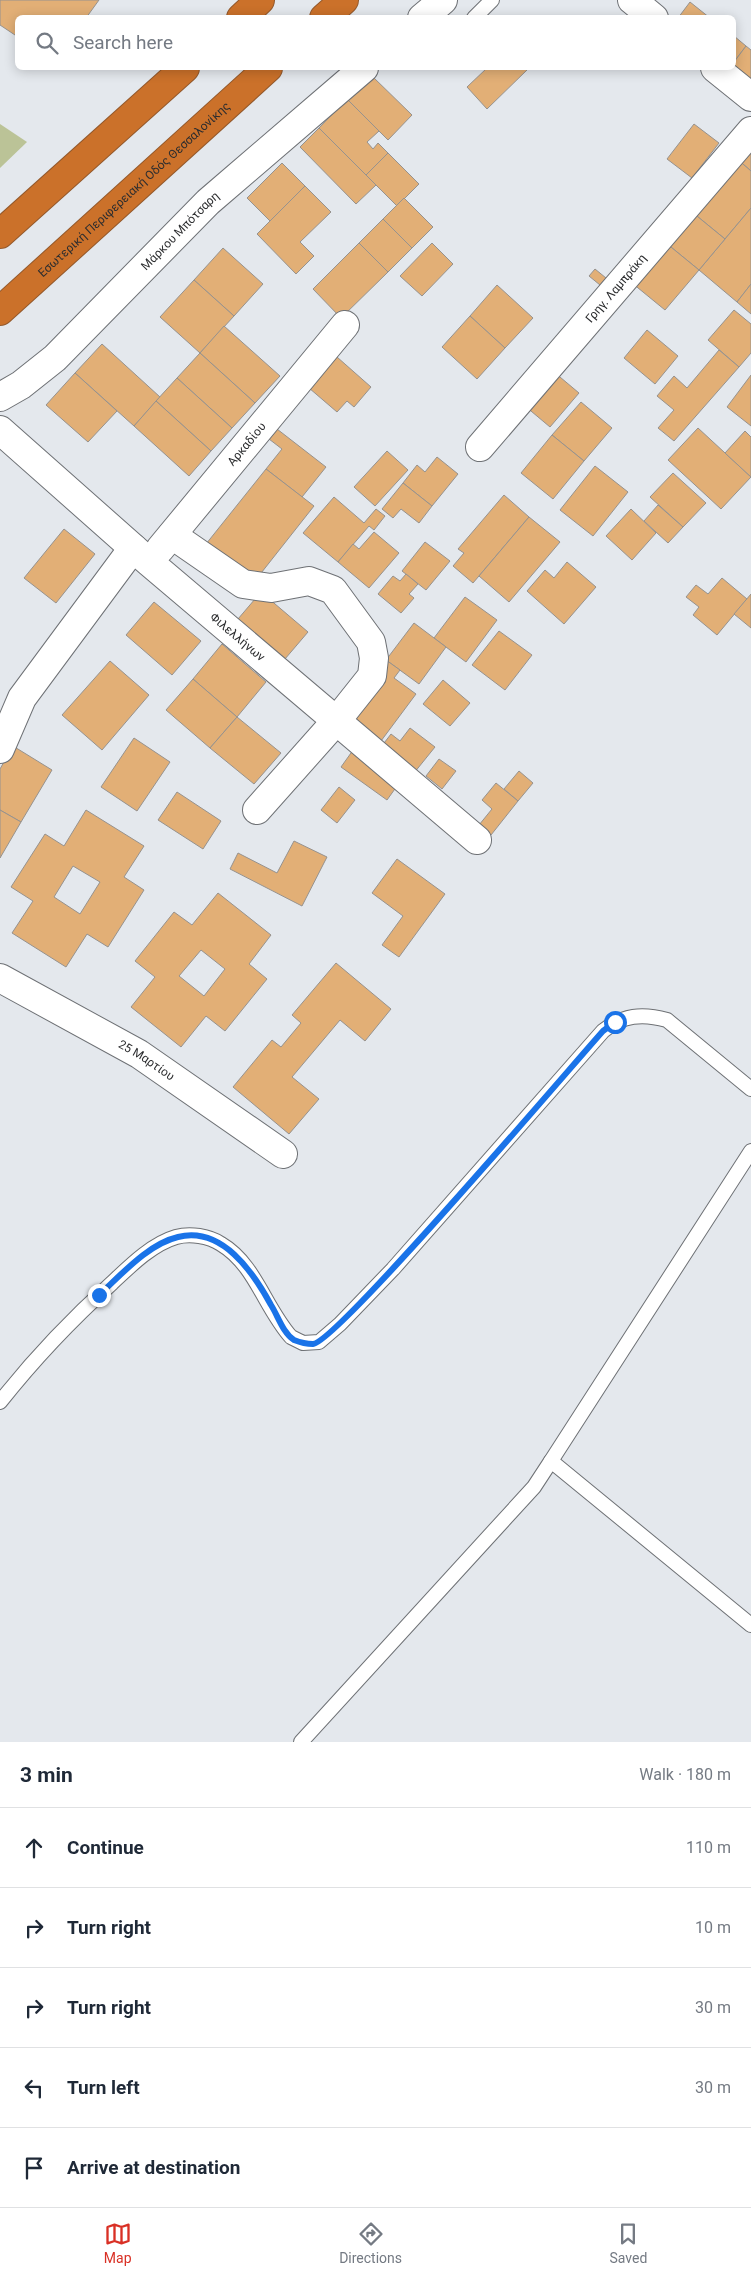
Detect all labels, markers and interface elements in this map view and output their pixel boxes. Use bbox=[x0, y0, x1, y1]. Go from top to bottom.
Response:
search box bbox=[15, 15, 736, 70]
icon: search bbox=[33, 29, 61, 57]
text: Search here bbox=[73, 31, 173, 54]
street label: Εσωτερική Περιφερειακή Οδός Θεσσαλονίκης bbox=[35, 99, 233, 280]
street label: Μάρκου Μπότσαρη bbox=[138, 189, 222, 273]
street label: Γρηγ. Λαμπράκη bbox=[583, 251, 649, 326]
street label: Αρκαδίου bbox=[225, 420, 269, 469]
street label: Φιλελλήνων bbox=[207, 610, 268, 664]
route start bbox=[604, 1011, 627, 1034]
street label: 25 Μαρτίου bbox=[116, 1037, 177, 1083]
route end bbox=[88, 1284, 111, 1307]
text: 3 min bbox=[20, 1763, 73, 1787]
text: Walk · 180 m bbox=[639, 1765, 731, 1784]
icon: ahead bbox=[20, 1834, 48, 1862]
text: Continue bbox=[67, 1836, 144, 1859]
text: 110 m bbox=[686, 1838, 731, 1857]
icon: right bbox=[20, 1914, 48, 1942]
text: Turn right bbox=[67, 1916, 151, 1939]
text: 10 m bbox=[695, 1918, 731, 1937]
icon: right bbox=[20, 1994, 48, 2022]
text: Turn right bbox=[67, 1996, 151, 2019]
text: 30 m bbox=[695, 1998, 731, 2017]
icon: left bbox=[20, 2074, 48, 2102]
text: Turn left bbox=[67, 2076, 140, 2099]
text: 30 m bbox=[695, 2078, 731, 2097]
icon: arrive bbox=[20, 2154, 48, 2182]
text: Arrive at destination bbox=[67, 2156, 240, 2179]
tab: Map bbox=[104, 2220, 132, 2266]
tab: Directions bbox=[339, 2220, 402, 2266]
tab: Saved bbox=[609, 2220, 647, 2266]

